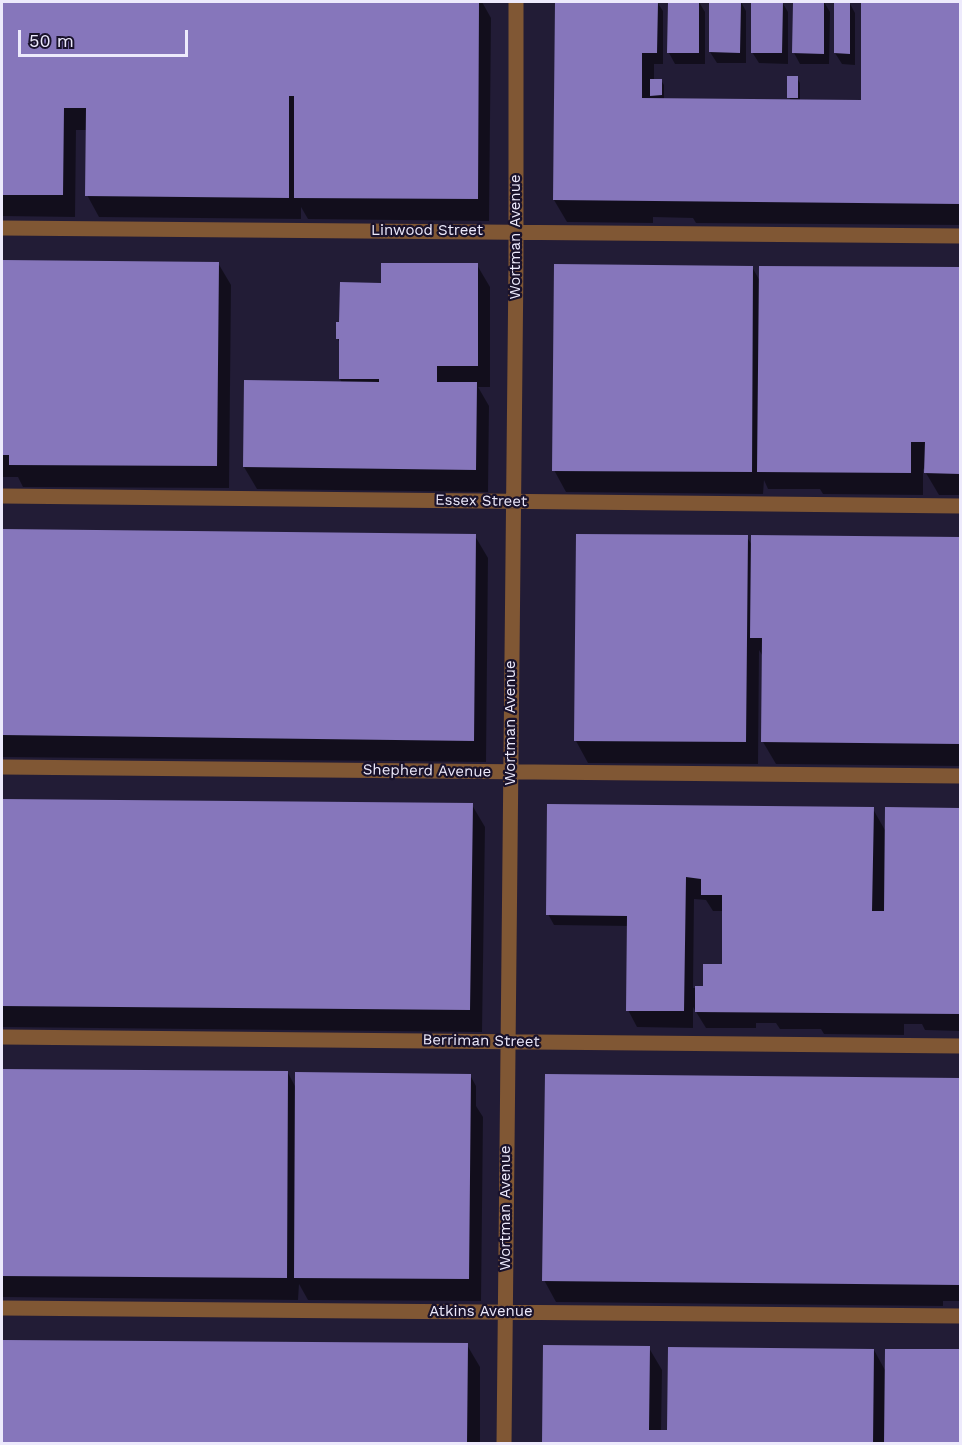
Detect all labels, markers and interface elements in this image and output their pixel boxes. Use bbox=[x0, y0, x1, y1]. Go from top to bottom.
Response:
scale bar bbox=[21, 18, 190, 56]
text: 50 m bbox=[29, 30, 74, 51]
street label: Wortman Avenue bbox=[507, 174, 525, 300]
street label: Linwood Street bbox=[371, 222, 483, 240]
street label: Essex Street bbox=[435, 491, 527, 511]
street label: Wortman Avenue bbox=[502, 660, 520, 786]
street label: Shepherd Avenue bbox=[363, 761, 491, 781]
street label: Berriman Street bbox=[422, 1031, 540, 1051]
street label: Wortman Avenue bbox=[497, 1145, 515, 1271]
street label: Atkins Avenue bbox=[429, 1303, 533, 1321]

